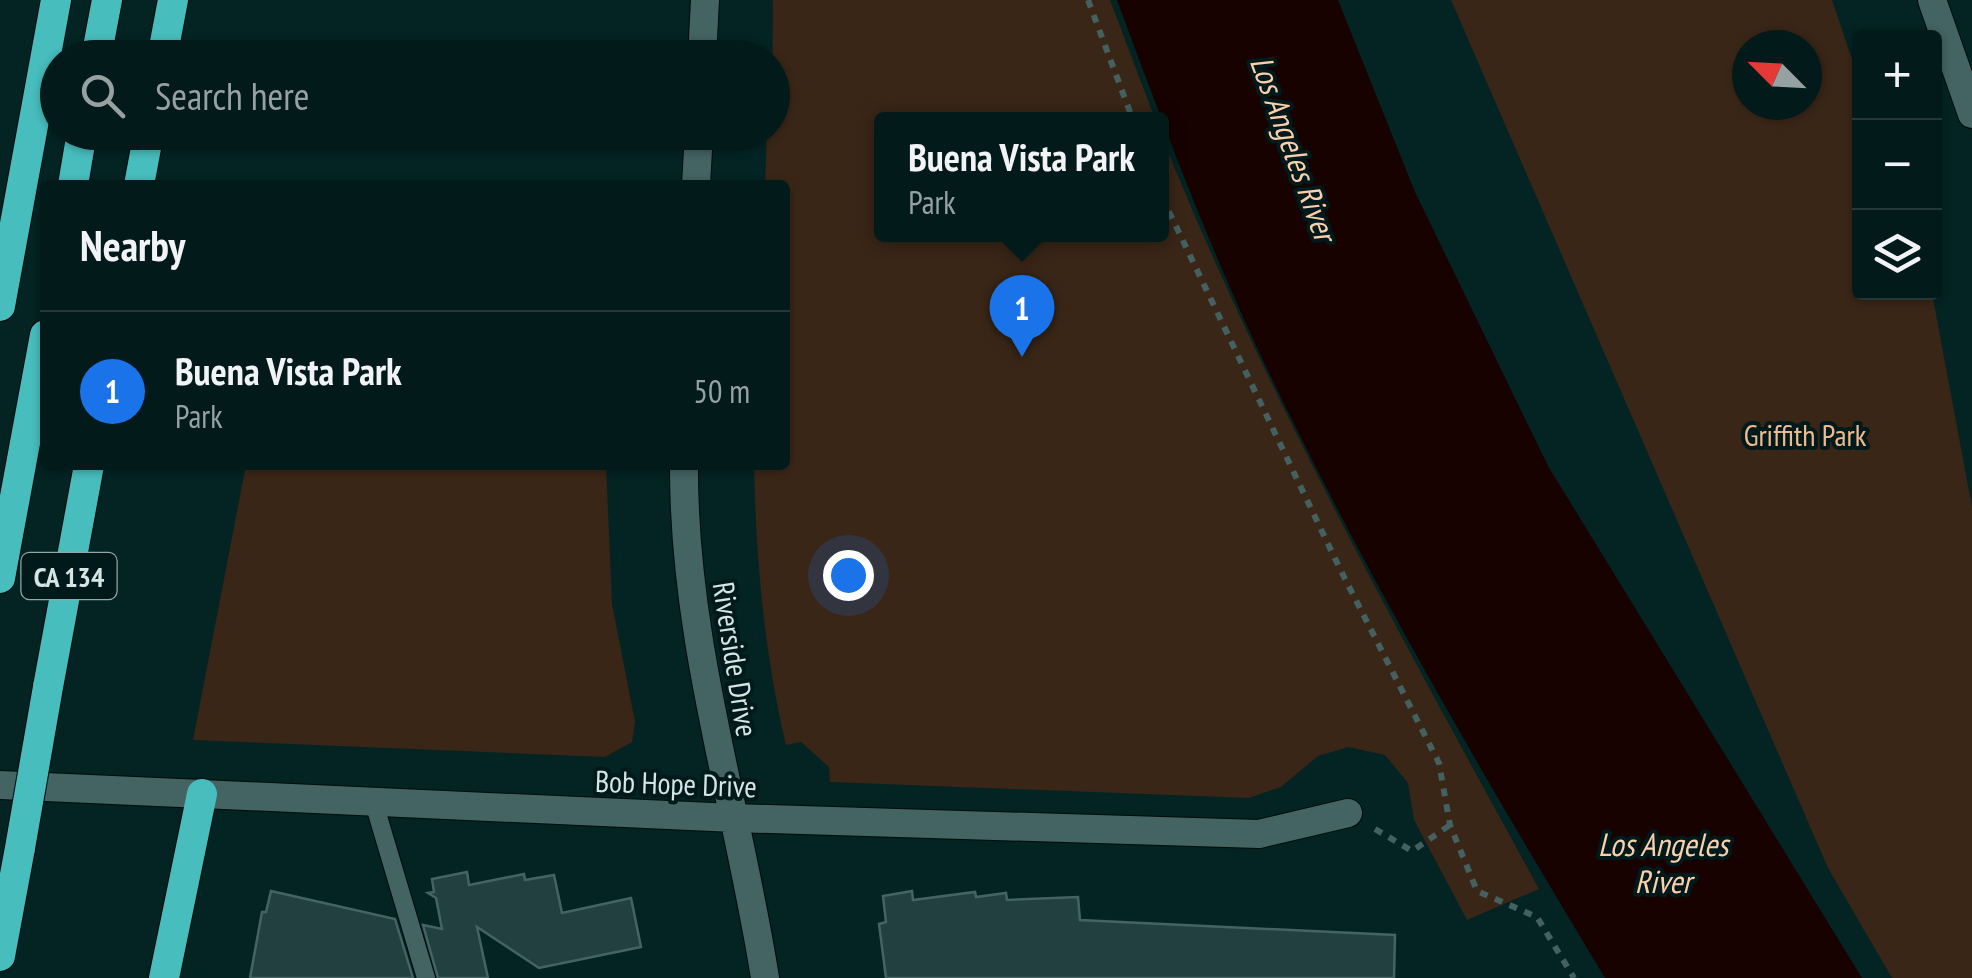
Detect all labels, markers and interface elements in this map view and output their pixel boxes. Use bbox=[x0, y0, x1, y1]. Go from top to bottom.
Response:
north arrow bbox=[1732, 30, 1822, 120]
map controls bbox=[1852, 30, 1942, 300]
button: + bbox=[1852, 30, 1942, 120]
search box bbox=[40, 40, 790, 150]
water label: Los Angeles River bbox=[1241, 50, 1348, 250]
icon: search bbox=[75, 68, 130, 123]
text: Search here bbox=[155, 71, 309, 120]
popup bbox=[874, 112, 1169, 242]
button: − bbox=[1852, 120, 1942, 210]
text: Buena Vista Park bbox=[908, 132, 1135, 181]
text: Park bbox=[908, 181, 956, 223]
button: layers bbox=[1852, 210, 1942, 300]
text: Nearby bbox=[80, 218, 185, 273]
pin: 1 bbox=[990, 274, 1054, 357]
text: Buena Vista Park bbox=[175, 346, 402, 395]
text: 1 bbox=[105, 370, 120, 412]
text: 50 m bbox=[694, 370, 750, 412]
text: Park bbox=[175, 395, 223, 437]
park label: Griffith Park bbox=[1744, 415, 1867, 454]
your location bbox=[823, 550, 874, 601]
road number: CA 134 bbox=[22, 553, 116, 599]
street label: Riverside Drive bbox=[705, 579, 767, 739]
street label: Bob Hope Drive bbox=[594, 761, 758, 805]
water label: Los Angeles River bbox=[1598, 823, 1731, 902]

